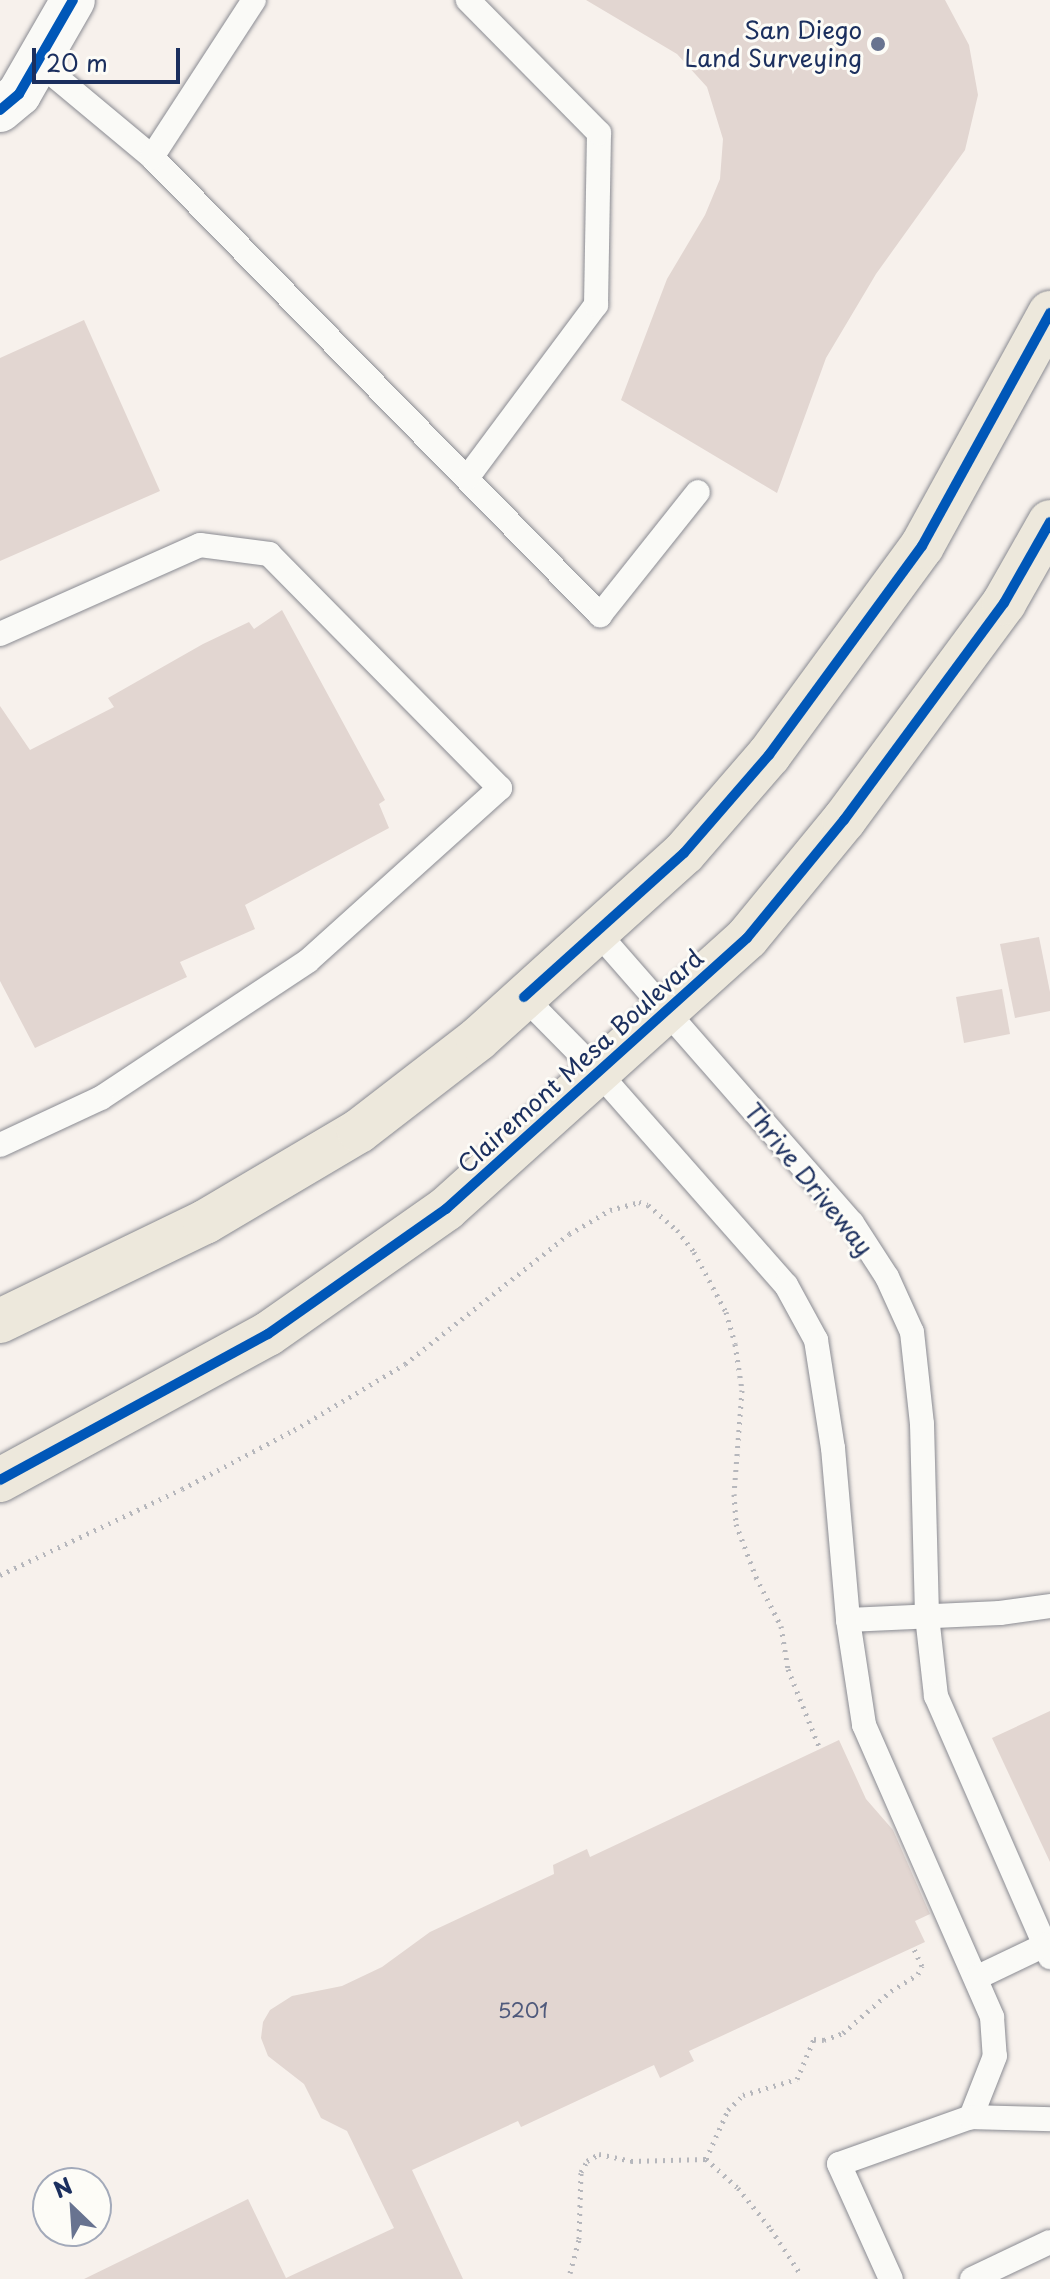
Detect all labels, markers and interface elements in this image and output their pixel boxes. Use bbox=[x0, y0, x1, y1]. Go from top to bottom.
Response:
place label: San Diego Land Surveying bbox=[686, 16, 862, 72]
scale bar bbox=[36, 32, 184, 82]
marker: San Diego Land Surveying bbox=[869, 35, 887, 53]
text: 20 m bbox=[46, 44, 108, 80]
street label: Clairemont Mesa Boulevard bbox=[452, 943, 708, 1179]
street label: Thrive Driveway bbox=[739, 1097, 879, 1261]
house number: 5201 bbox=[498, 1998, 548, 2022]
north arrow bbox=[32, 2167, 112, 2247]
text: N bbox=[48, 2168, 77, 2205]

